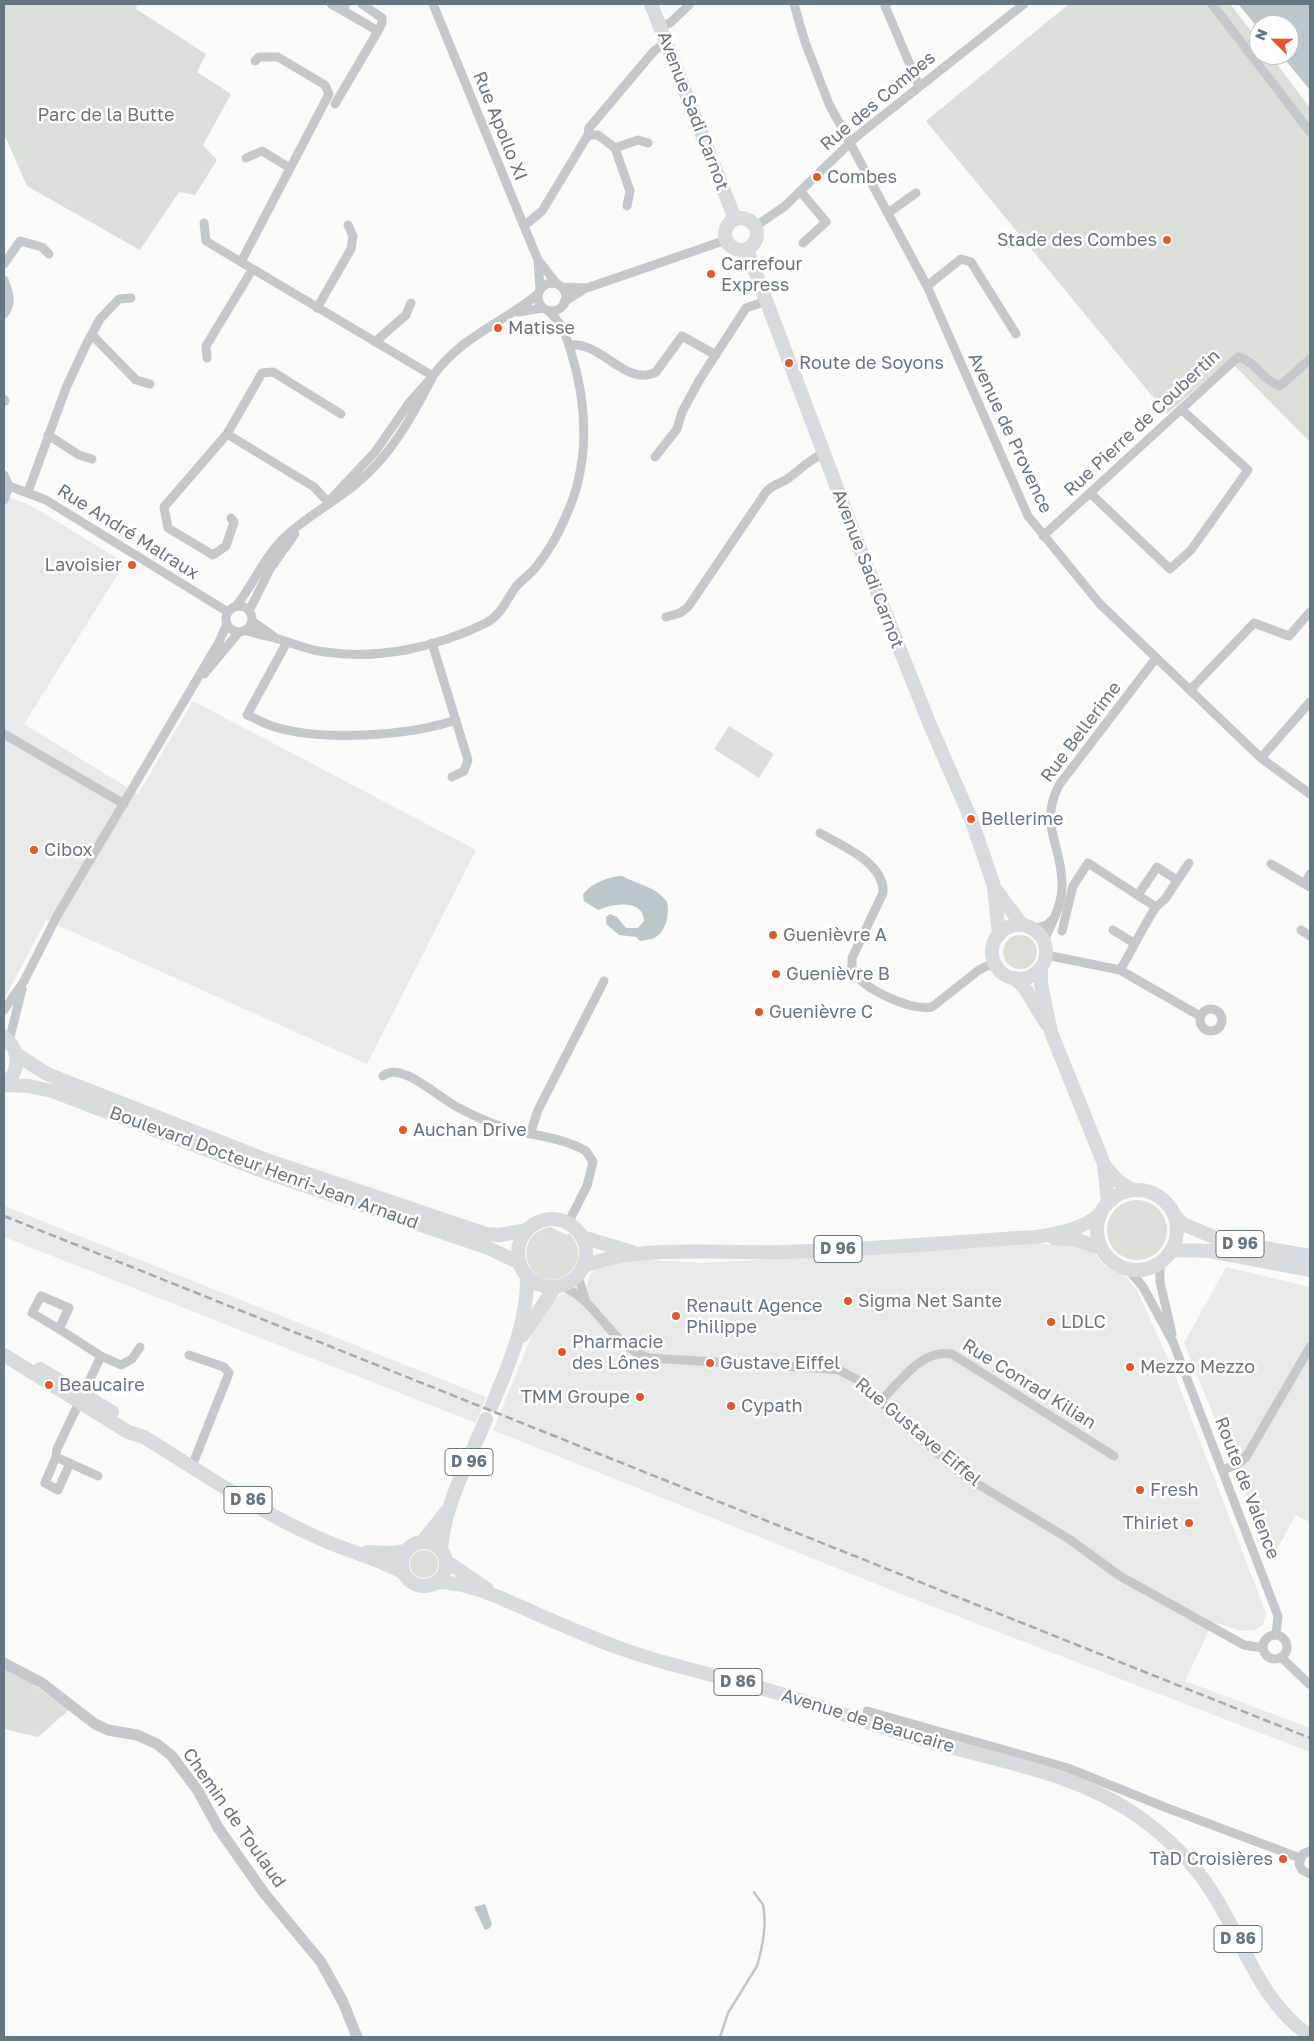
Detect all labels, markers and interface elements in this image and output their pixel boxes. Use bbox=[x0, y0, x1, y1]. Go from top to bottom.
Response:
north arrow bbox=[1249, 15, 1299, 65]
text: N bbox=[1251, 26, 1271, 43]
street label: Avenue Sadi Carnot bbox=[653, 28, 733, 194]
street label: Rue des Combes bbox=[816, 47, 940, 155]
street label: Rue Apollo XI bbox=[468, 68, 532, 184]
park label: Parc de la Butte bbox=[38, 104, 174, 126]
place label: Combes bbox=[827, 166, 897, 188]
marker: Combes bbox=[811, 171, 823, 183]
place label: Stade des Combes bbox=[997, 229, 1157, 251]
marker: Stade des Combes bbox=[1161, 234, 1173, 246]
place label: Carrefour Express bbox=[721, 253, 803, 296]
marker: Carrefour Express bbox=[705, 268, 717, 280]
place label: Matisse bbox=[508, 317, 575, 339]
marker: Matisse bbox=[492, 322, 504, 334]
street label: Rue Pierre de Coubertin bbox=[1059, 345, 1225, 501]
street label: Avenue de Provence bbox=[963, 349, 1057, 517]
place label: Route de Soyons bbox=[799, 352, 944, 374]
marker: Route de Soyons bbox=[783, 357, 795, 369]
street label: Rue André Malraux bbox=[53, 480, 203, 584]
street label: Avenue Sadi Carnot bbox=[828, 486, 908, 652]
place label: Lavoisier bbox=[45, 554, 122, 576]
marker: Lavoisier bbox=[126, 559, 138, 571]
street label: Rue Bellerime bbox=[1036, 678, 1126, 786]
place label: Bellerime bbox=[981, 808, 1063, 830]
marker: Bellerime bbox=[965, 813, 977, 825]
place label: Cibox bbox=[44, 839, 92, 861]
marker: Cibox bbox=[28, 844, 40, 856]
place label: Guenièvre A bbox=[783, 924, 887, 946]
marker: Guenièvre A bbox=[767, 929, 779, 941]
place label: Guenièvre B bbox=[786, 963, 890, 985]
marker: Guenièvre B bbox=[770, 968, 782, 980]
place label: Guenièvre C bbox=[769, 1001, 873, 1023]
marker: Guenièvre C bbox=[753, 1006, 765, 1018]
street label: Boulevard Docteur Henri-Jean Arnaud bbox=[107, 1102, 421, 1234]
place label: Auchan Drive bbox=[413, 1119, 527, 1141]
marker: Auchan Drive bbox=[397, 1124, 409, 1136]
road number: D 96 bbox=[1216, 1230, 1264, 1258]
road number: D 96 bbox=[814, 1236, 862, 1262]
place label: Sigma Net Sante bbox=[858, 1290, 1002, 1312]
place label: Renault Agence Philippe bbox=[686, 1295, 822, 1338]
marker: Sigma Net Sante bbox=[842, 1295, 854, 1307]
marker: Renault Agence Philippe bbox=[670, 1310, 682, 1322]
place label: LDLC bbox=[1061, 1311, 1106, 1333]
marker: LDLC bbox=[1045, 1316, 1057, 1328]
place label: Pharmacie des Lônes bbox=[572, 1331, 663, 1374]
street label: Rue Conrad Kilian bbox=[958, 1334, 1100, 1434]
marker: Pharmacie des Lônes bbox=[556, 1346, 568, 1358]
place label: Gustave Eiffel bbox=[720, 1352, 840, 1374]
place label: Mezzo Mezzo bbox=[1140, 1356, 1255, 1378]
marker: Gustave Eiffel bbox=[704, 1357, 716, 1369]
marker: Mezzo Mezzo bbox=[1124, 1361, 1136, 1373]
street label: Rue Gustave Eiffel bbox=[851, 1373, 985, 1491]
place label: Beaucaire bbox=[59, 1374, 145, 1396]
marker: Beaucaire bbox=[43, 1379, 55, 1391]
place label: TMM Groupe bbox=[521, 1386, 630, 1408]
marker: TMM Groupe bbox=[634, 1391, 646, 1403]
place label: Cypath bbox=[741, 1395, 803, 1417]
marker: Cypath bbox=[725, 1400, 737, 1412]
street label: Route de Valence bbox=[1210, 1414, 1284, 1562]
road number: D 96 bbox=[445, 1448, 493, 1475]
place label: Fresh bbox=[1150, 1479, 1199, 1501]
marker: Fresh bbox=[1134, 1484, 1146, 1496]
road number: D 86 bbox=[224, 1486, 272, 1514]
place label: Thiriet bbox=[1122, 1512, 1179, 1534]
marker: Thiriet bbox=[1183, 1517, 1195, 1529]
road number: D 86 bbox=[714, 1668, 762, 1695]
street label: Avenue de Beaucaire bbox=[779, 1684, 957, 1758]
street label: Chemin de Toulaud bbox=[178, 1744, 290, 1892]
place label: TàD Croisières bbox=[1149, 1848, 1273, 1870]
marker: TàD Croisières bbox=[1277, 1853, 1289, 1865]
road number: D 86 bbox=[1214, 1926, 1262, 1952]

